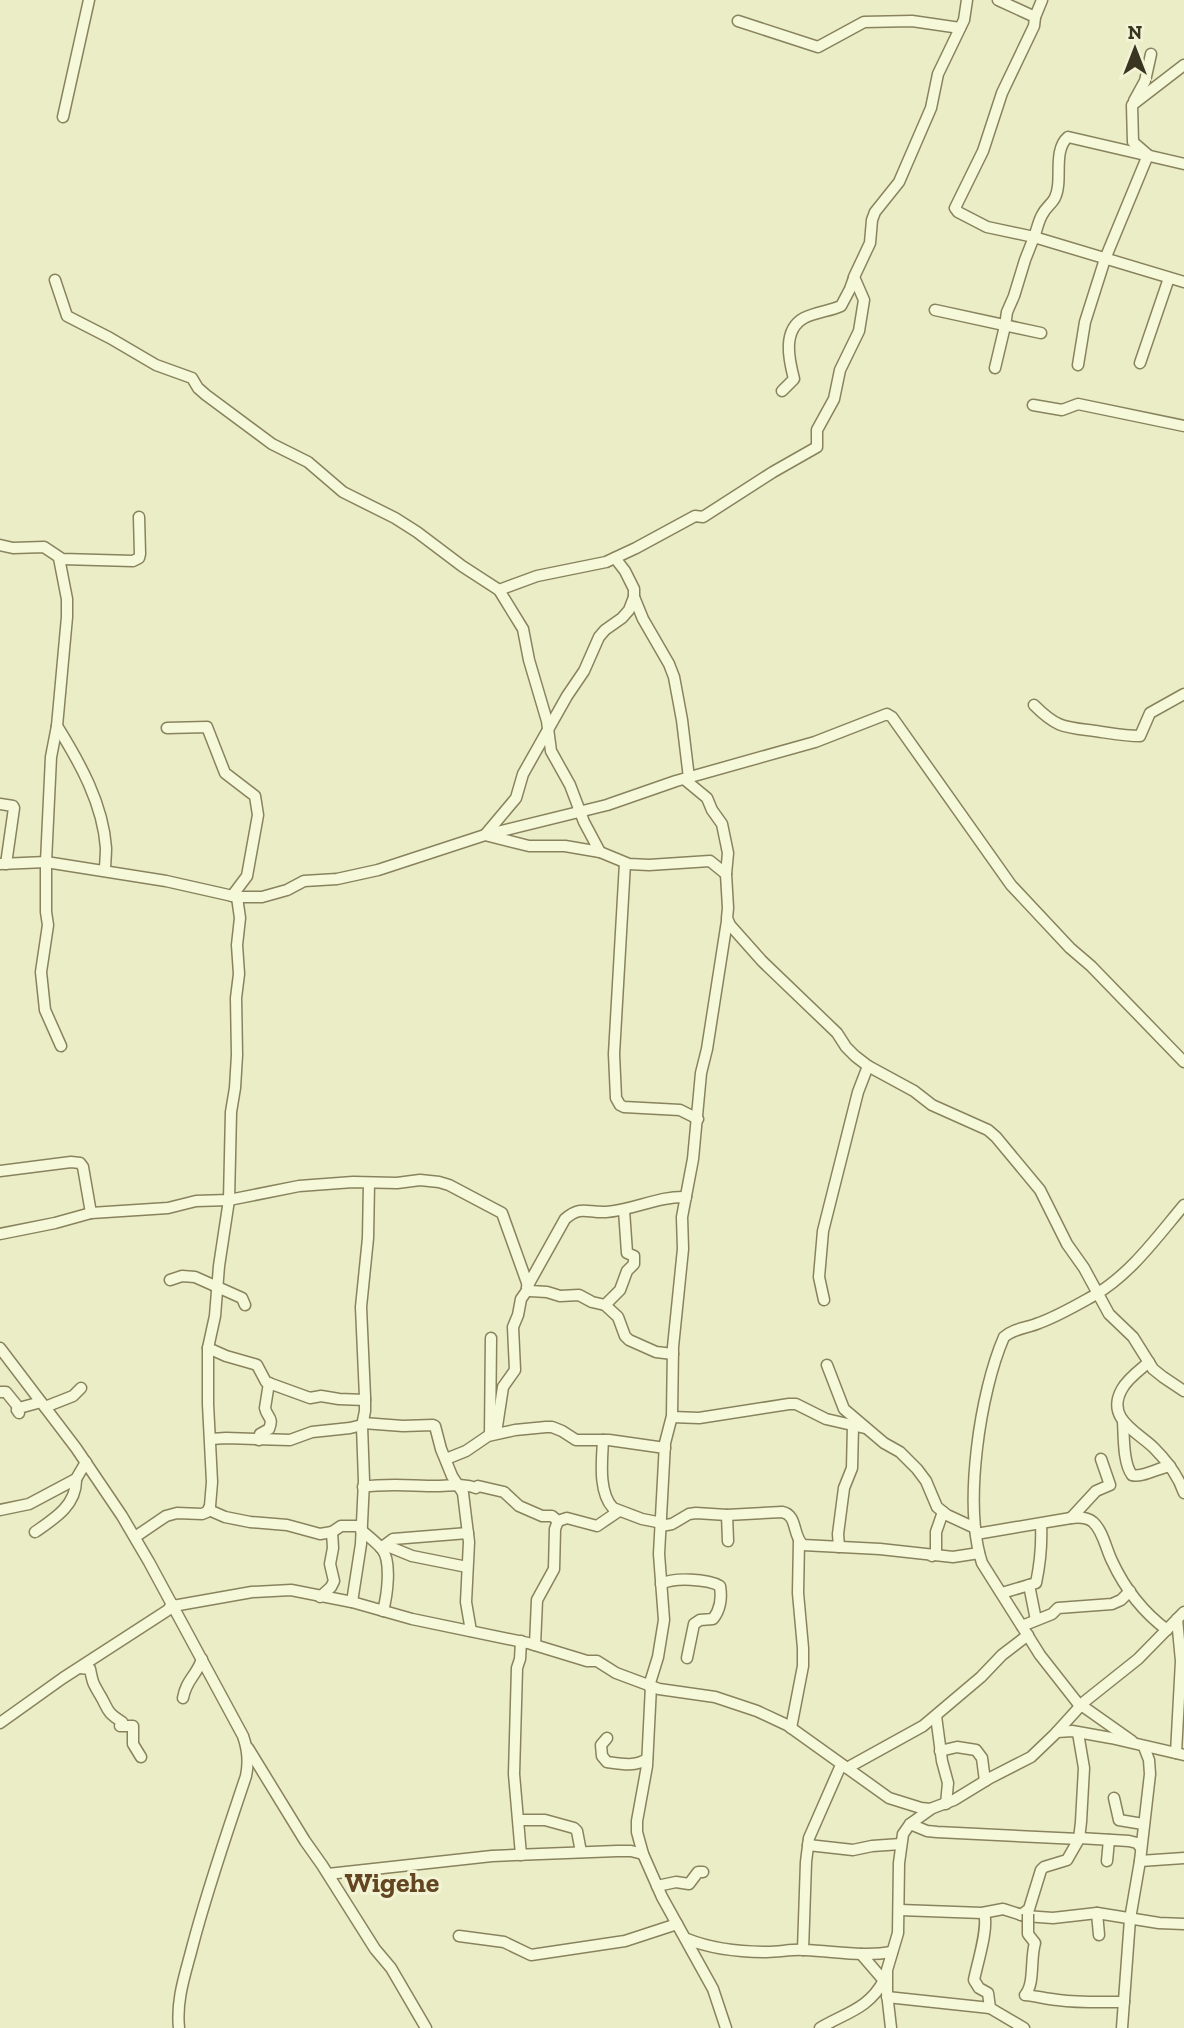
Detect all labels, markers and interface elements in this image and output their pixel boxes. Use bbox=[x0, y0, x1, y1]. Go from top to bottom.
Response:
north arrow bbox=[1100, 14, 1170, 84]
text: N bbox=[1128, 21, 1142, 44]
district label: Wigehe bbox=[345, 1866, 439, 1899]

